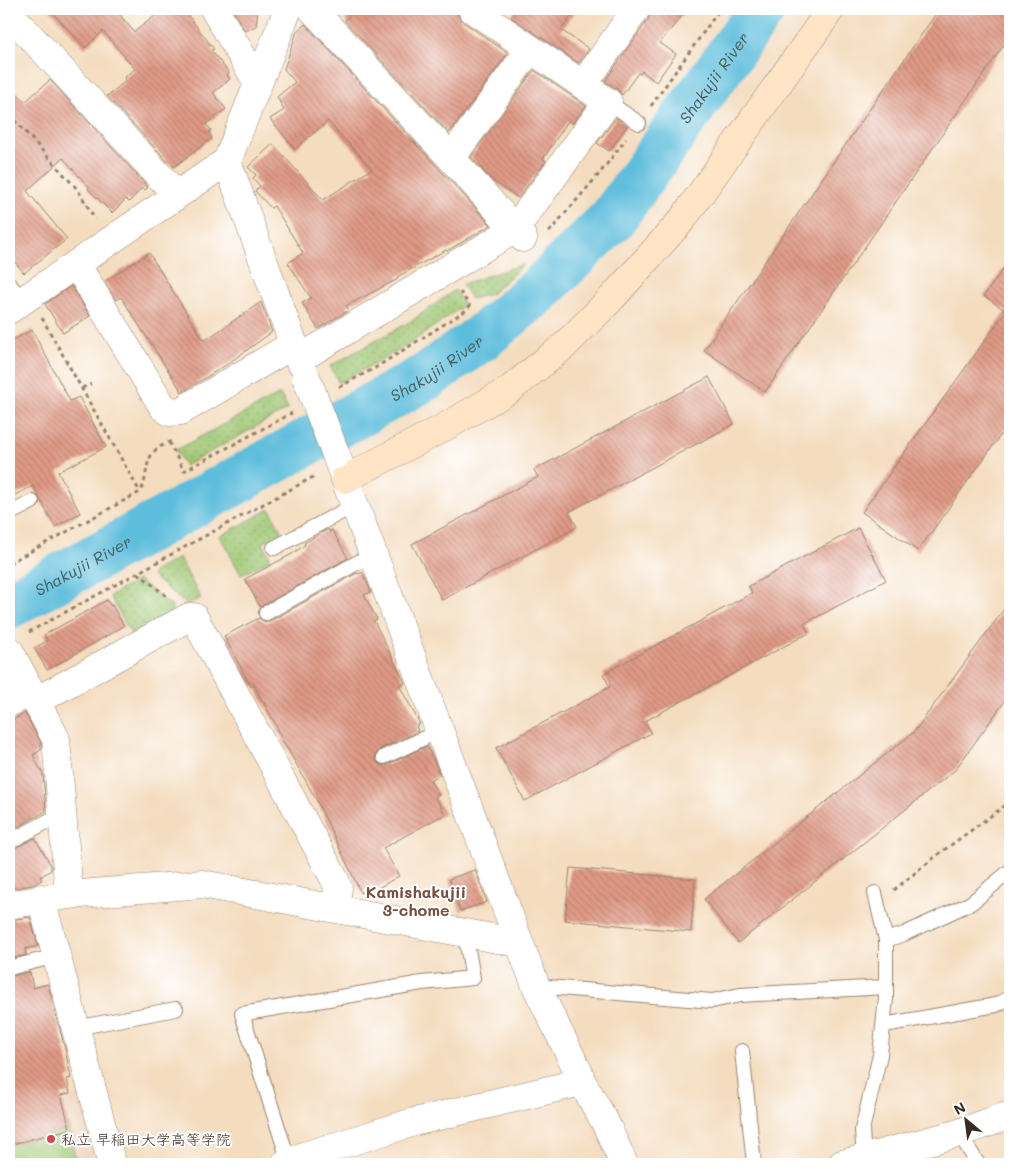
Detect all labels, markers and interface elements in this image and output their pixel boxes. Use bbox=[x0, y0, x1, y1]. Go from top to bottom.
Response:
water label: Shakujii River bbox=[674, 28, 753, 127]
water label: Shakujii River bbox=[386, 329, 487, 405]
water label: Shakujii River bbox=[31, 530, 135, 600]
district label: Kamishakujii 3-chome bbox=[366, 881, 466, 920]
north arrow bbox=[942, 1096, 992, 1146]
text: N bbox=[950, 1097, 969, 1119]
place label: 私立 早稲田大学高等学院 bbox=[61, 1129, 231, 1149]
marker: 私立 早稲田大学高等学院 bbox=[45, 1133, 57, 1145]

